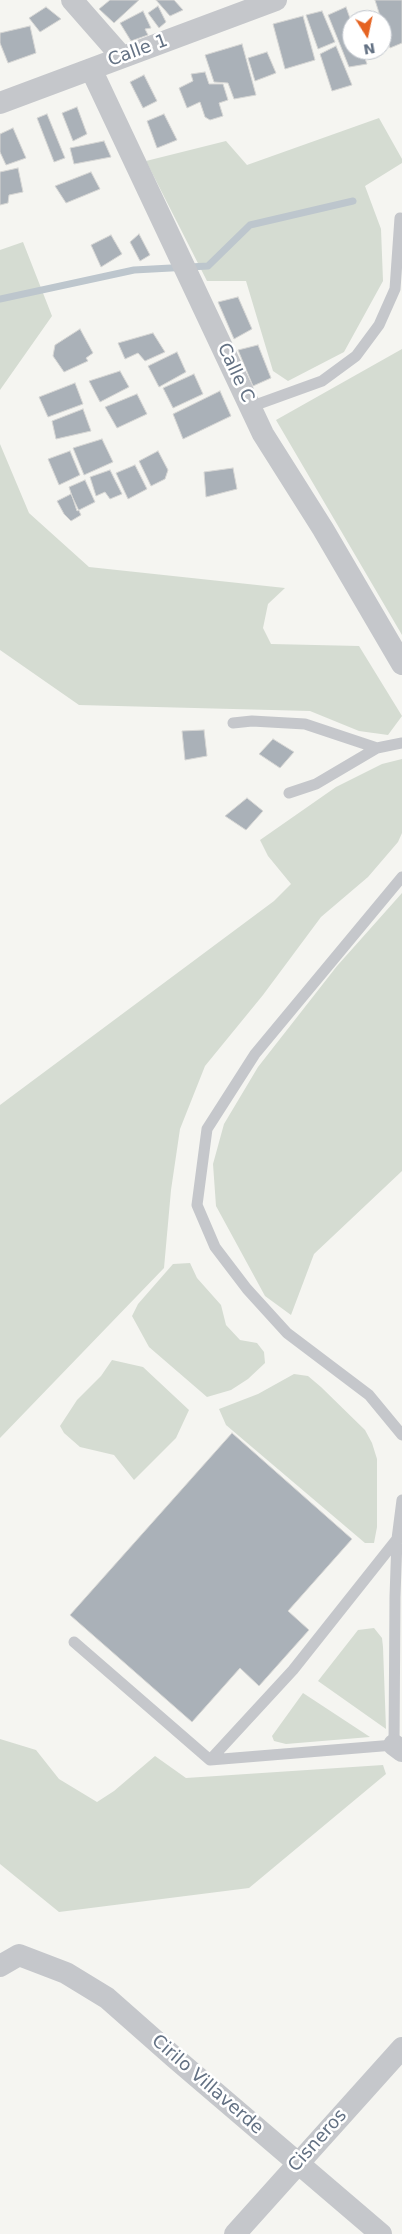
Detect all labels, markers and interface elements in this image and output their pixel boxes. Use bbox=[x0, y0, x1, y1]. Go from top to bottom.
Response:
north arrow bbox=[342, 10, 392, 60]
street label: Calle 1 bbox=[105, 30, 171, 72]
text: N bbox=[362, 40, 377, 58]
street label: Calle C bbox=[212, 340, 258, 406]
street label: Cirilo Villaverde bbox=[147, 2031, 267, 2139]
street label: Cisneros bbox=[284, 2105, 352, 2177]

